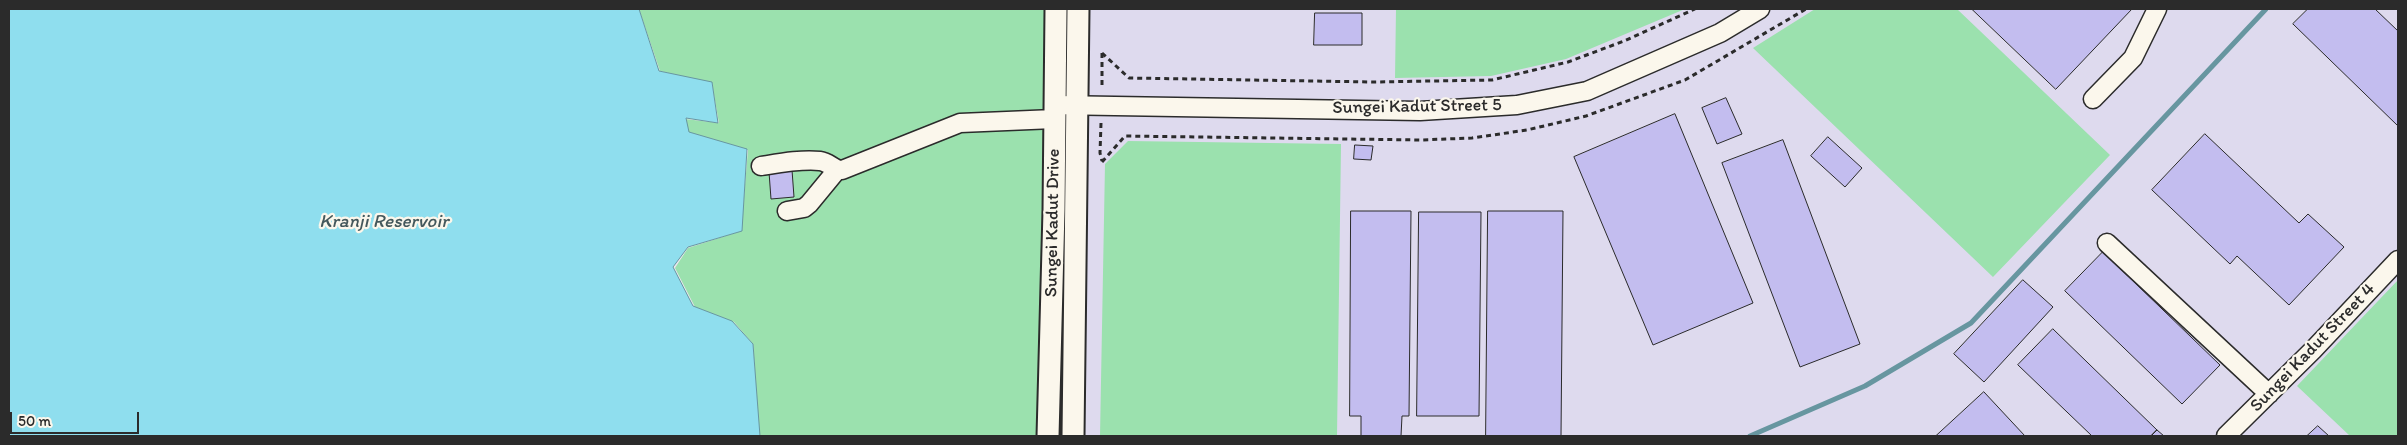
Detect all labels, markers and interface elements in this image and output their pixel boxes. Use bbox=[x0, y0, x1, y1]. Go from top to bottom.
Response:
street label: Sungei Kadut Street 5 bbox=[1332, 95, 1502, 119]
street label: Sungei Kadut Drive bbox=[1041, 149, 1065, 297]
water label: Kranji Reservoir bbox=[319, 211, 449, 233]
street label: Sungei Kadut Street 4 bbox=[2246, 279, 2380, 417]
scale bar bbox=[12, 402, 141, 434]
text: 50 m bbox=[18, 412, 51, 430]

